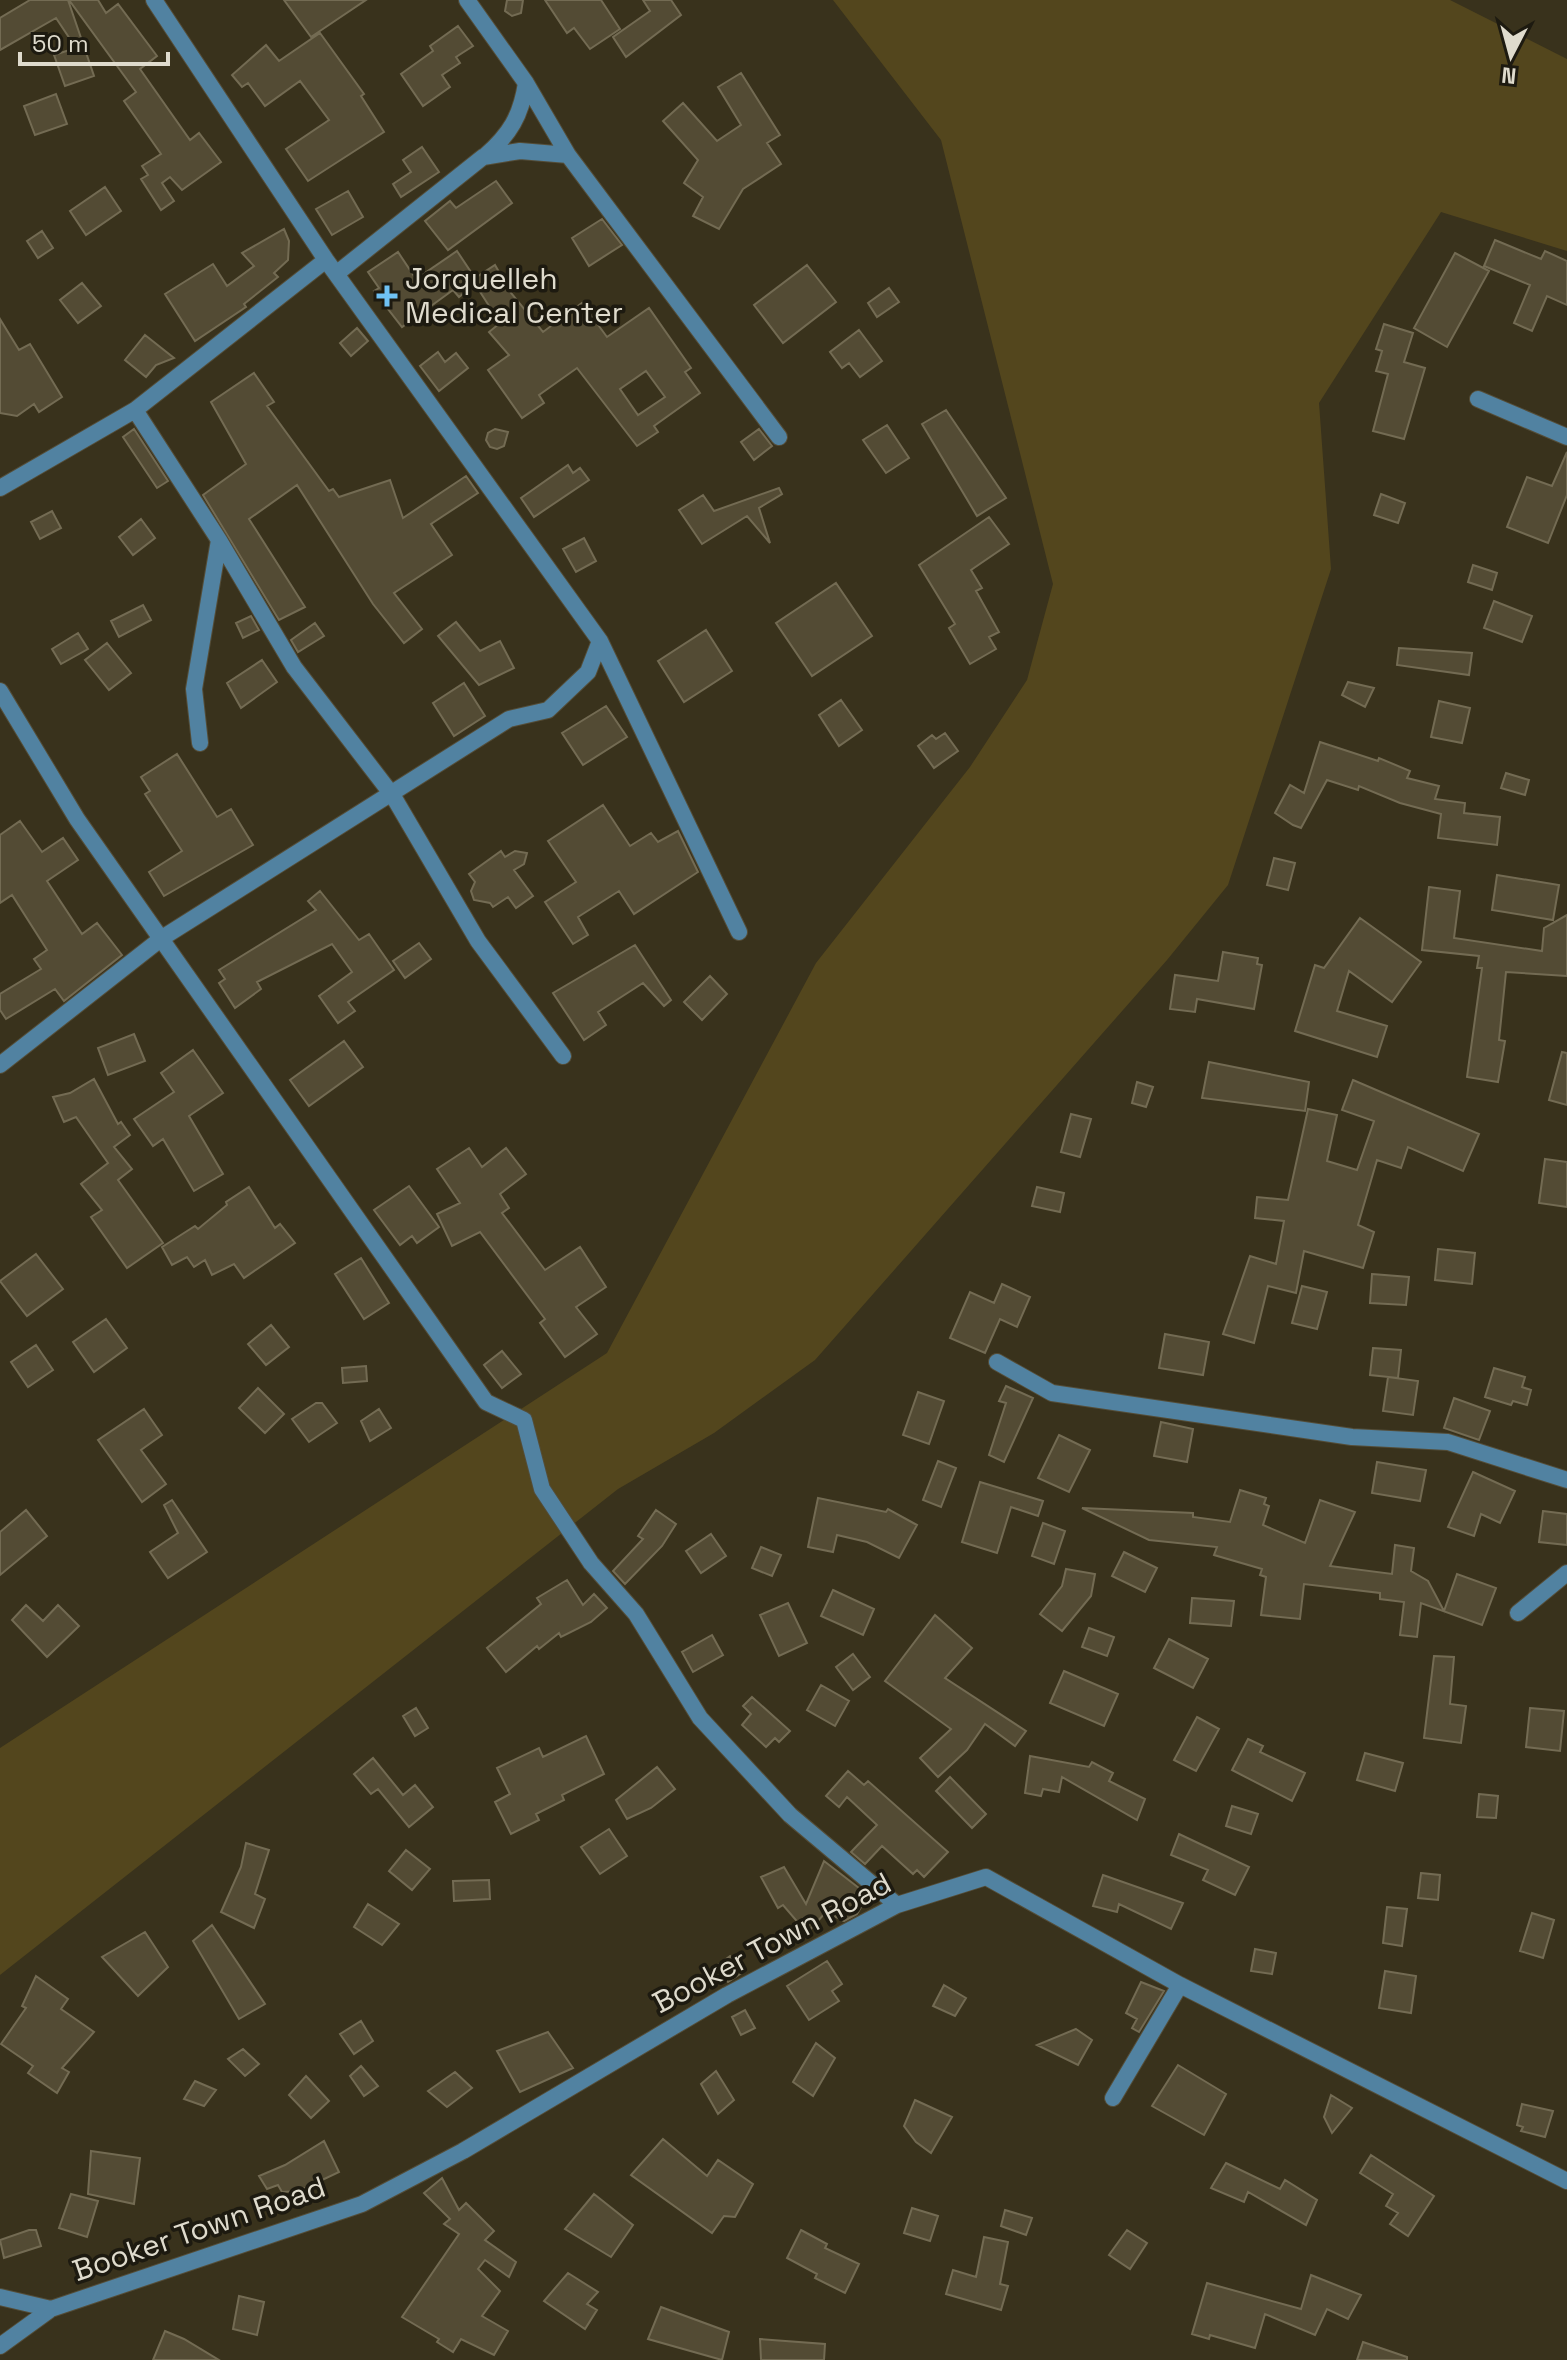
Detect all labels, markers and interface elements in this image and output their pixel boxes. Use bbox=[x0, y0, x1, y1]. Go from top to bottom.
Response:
scale bar bbox=[20, 16, 168, 66]
north arrow bbox=[1471, 16, 1551, 96]
text: 50 m bbox=[32, 28, 89, 59]
text: N bbox=[1500, 61, 1518, 91]
place label: Jorquelleh Medical Center bbox=[405, 259, 623, 332]
marker: Jorquelleh Medical Center bbox=[376, 285, 398, 307]
street label: Booker Town Road bbox=[646, 1863, 898, 2022]
street label: Booker Town Road bbox=[67, 2167, 330, 2290]

